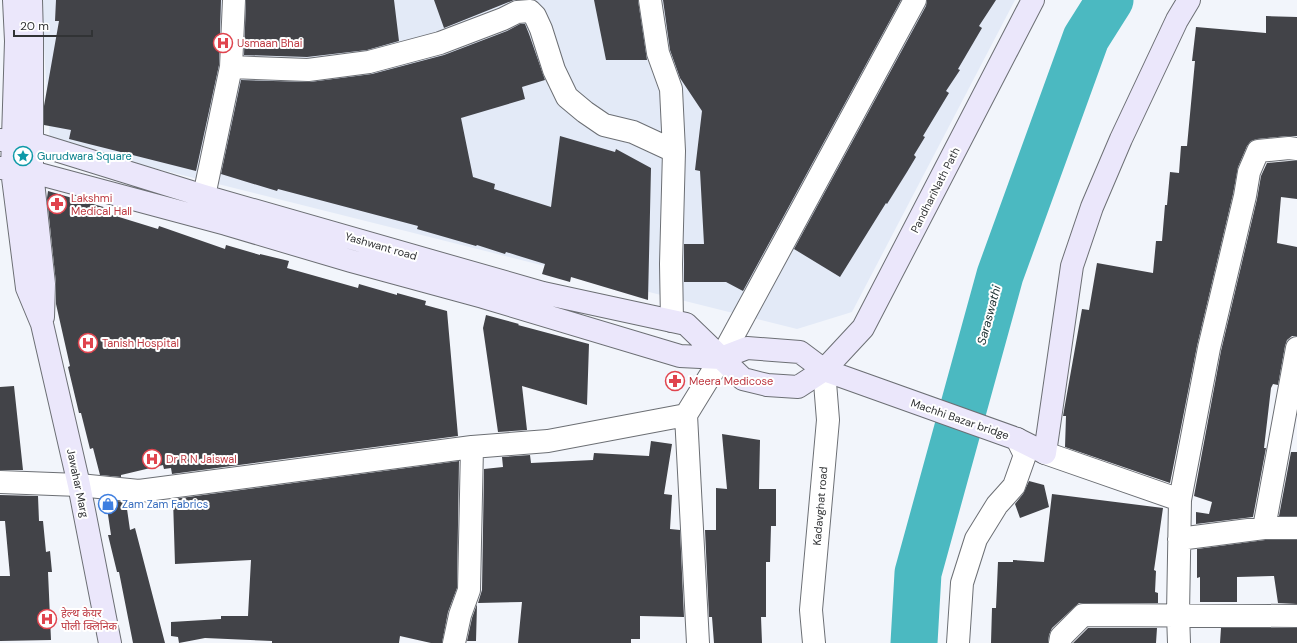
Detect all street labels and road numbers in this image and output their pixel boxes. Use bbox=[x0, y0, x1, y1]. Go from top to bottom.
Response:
street label: PandhariNath Path bbox=[907, 145, 963, 235]
street label: Yashwant road bbox=[343, 229, 419, 263]
street label: Machhi Bazar bridge bbox=[909, 396, 1011, 442]
street label: Jawahar Marg bbox=[64, 447, 92, 519]
street label: Kadavghat road bbox=[810, 466, 830, 546]

